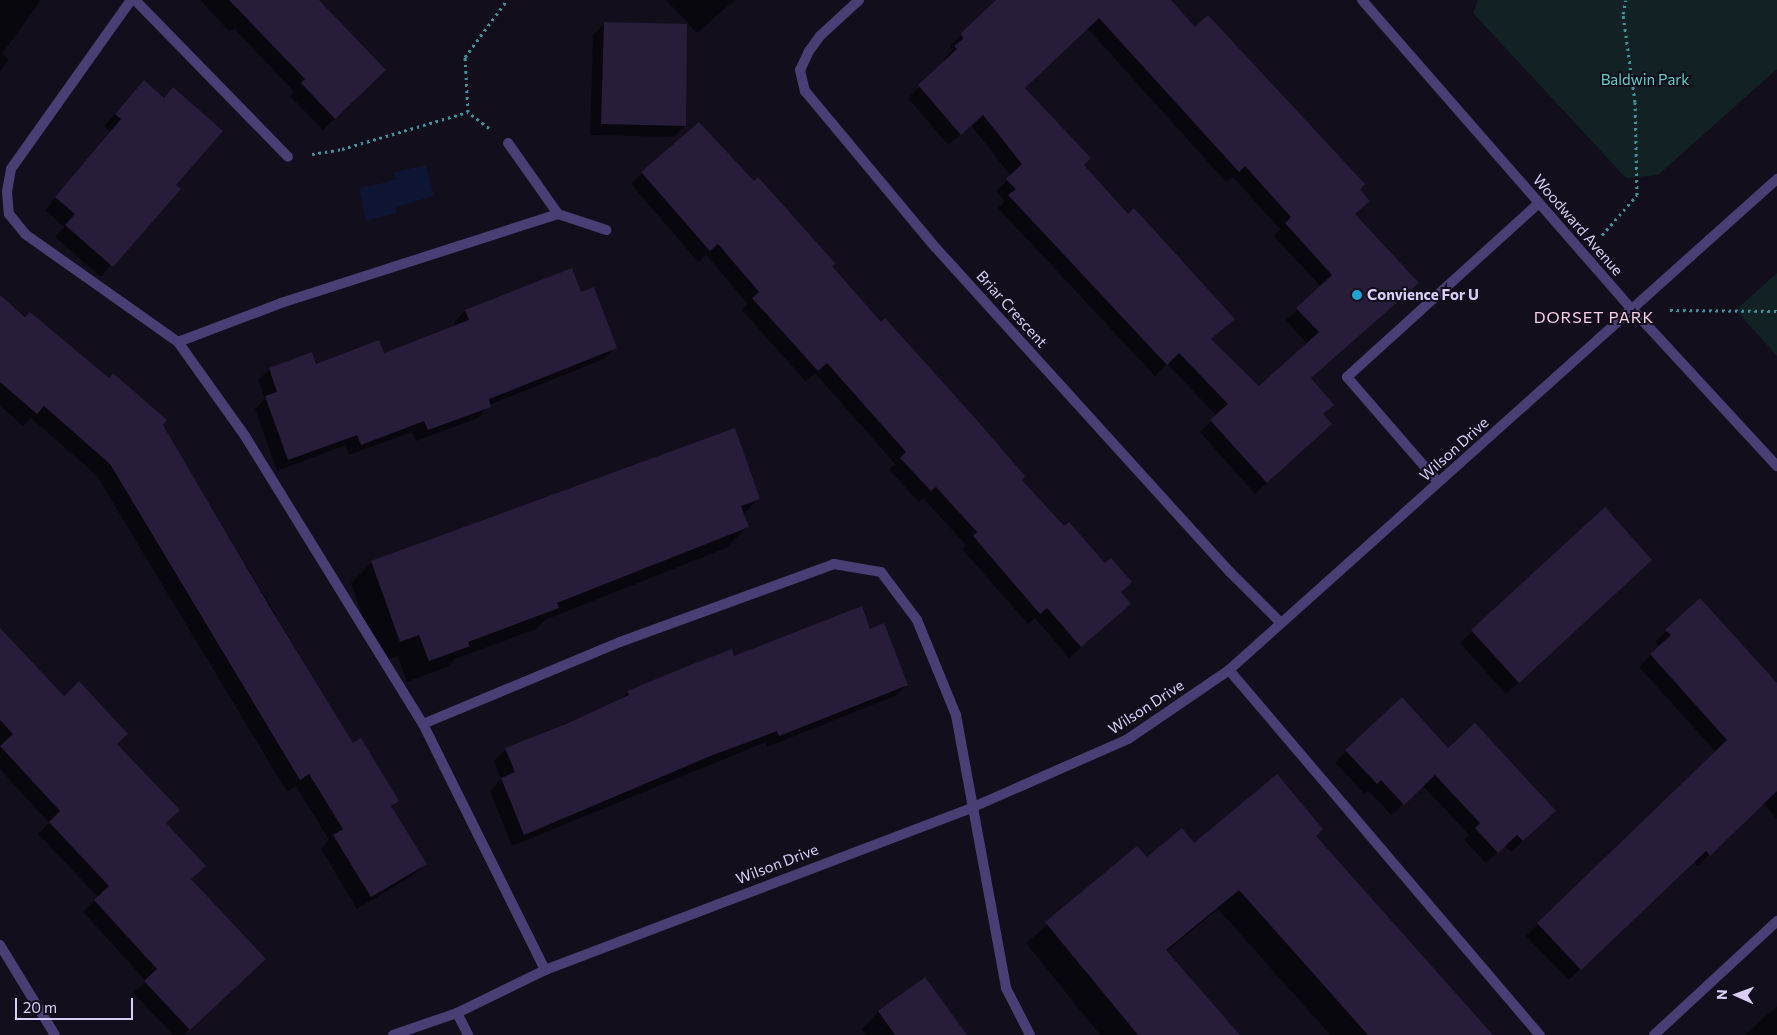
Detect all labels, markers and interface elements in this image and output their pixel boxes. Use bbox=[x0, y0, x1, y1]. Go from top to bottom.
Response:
park label: Baldwin Park bbox=[1601, 71, 1689, 89]
street label: Woodward Avenue bbox=[1529, 171, 1627, 279]
street label: Briar Crescent bbox=[973, 267, 1051, 351]
place label: Convience For U bbox=[1367, 286, 1479, 304]
marker: Convience For U bbox=[1351, 289, 1363, 301]
district label: DORSET PARK bbox=[1532, 307, 1656, 327]
street label: Wilson Drive bbox=[1416, 413, 1492, 485]
street label: Wilson Drive bbox=[1105, 676, 1187, 738]
street label: Wilson Drive bbox=[733, 840, 821, 888]
north arrow bbox=[1712, 970, 1762, 1020]
scale bar bbox=[18, 988, 135, 1020]
text: N bbox=[1713, 989, 1730, 1000]
text: 20 m bbox=[23, 998, 57, 1016]

